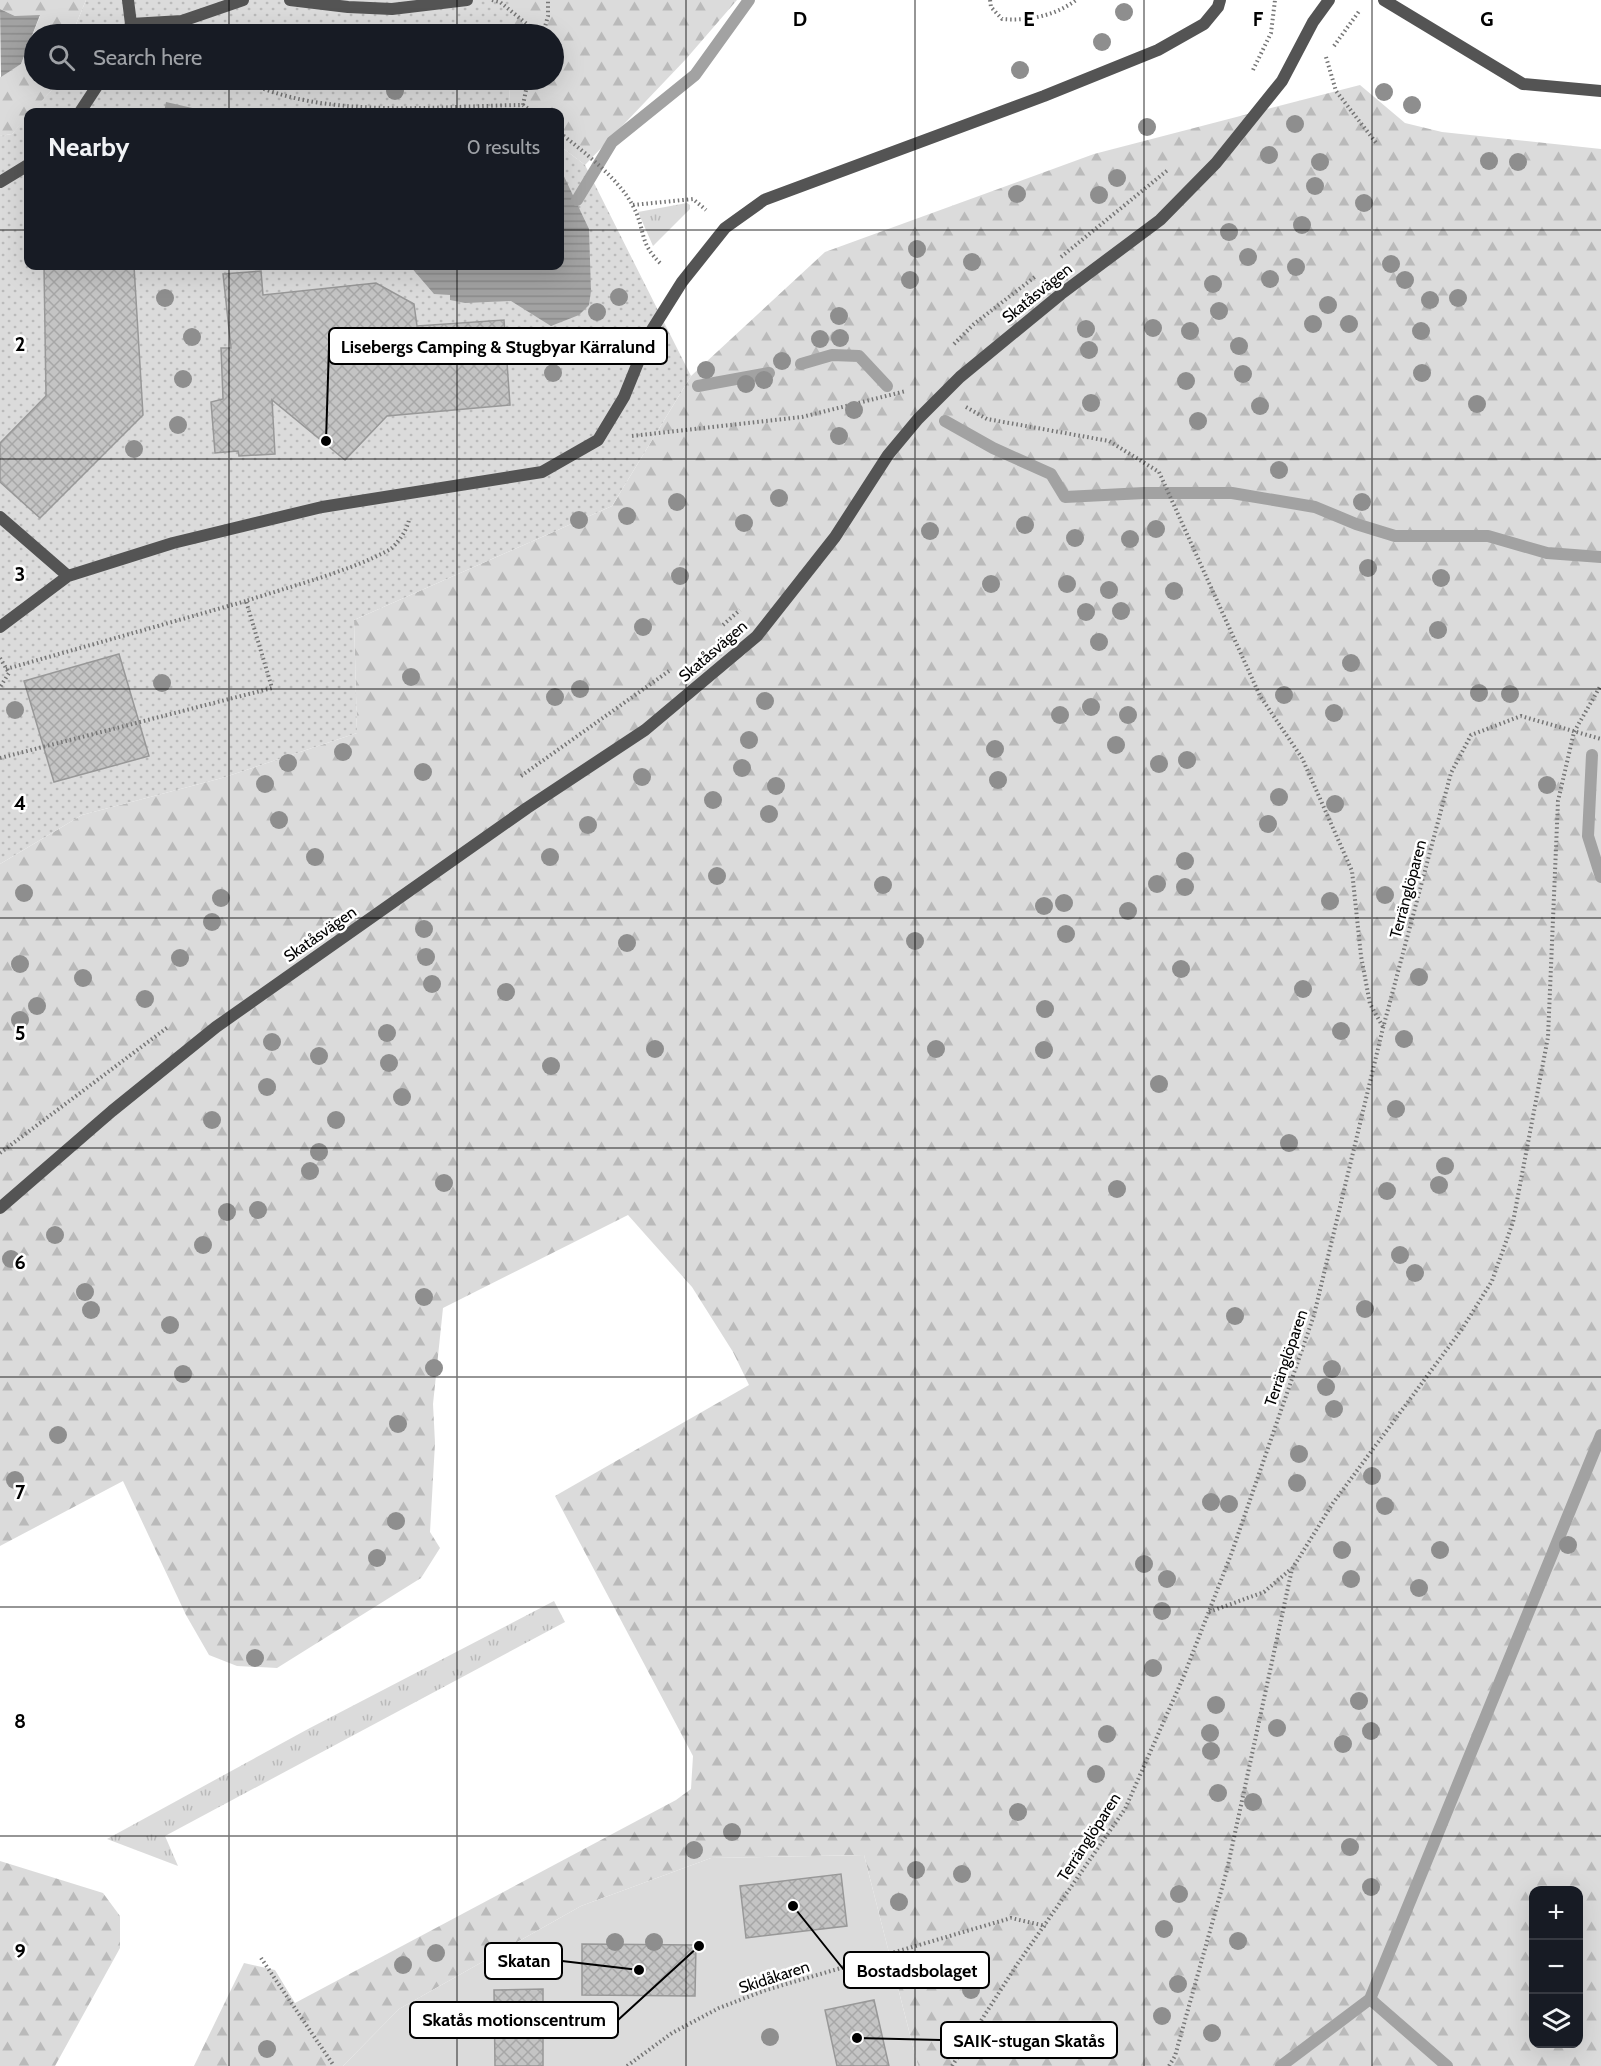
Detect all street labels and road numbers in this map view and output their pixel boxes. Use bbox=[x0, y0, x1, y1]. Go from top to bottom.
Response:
street label: Skatåsvägen bbox=[998, 259, 1076, 327]
street label: Skatåsvägen bbox=[675, 616, 751, 686]
street label: Terränglöparen bbox=[1386, 838, 1430, 940]
street label: Skatåsvägen bbox=[280, 902, 360, 966]
street label: Terränglöparen bbox=[1261, 1307, 1311, 1409]
street label: Terränglöparen bbox=[1053, 1789, 1125, 1885]
street label: Skidåkaren bbox=[736, 1957, 812, 1997]

